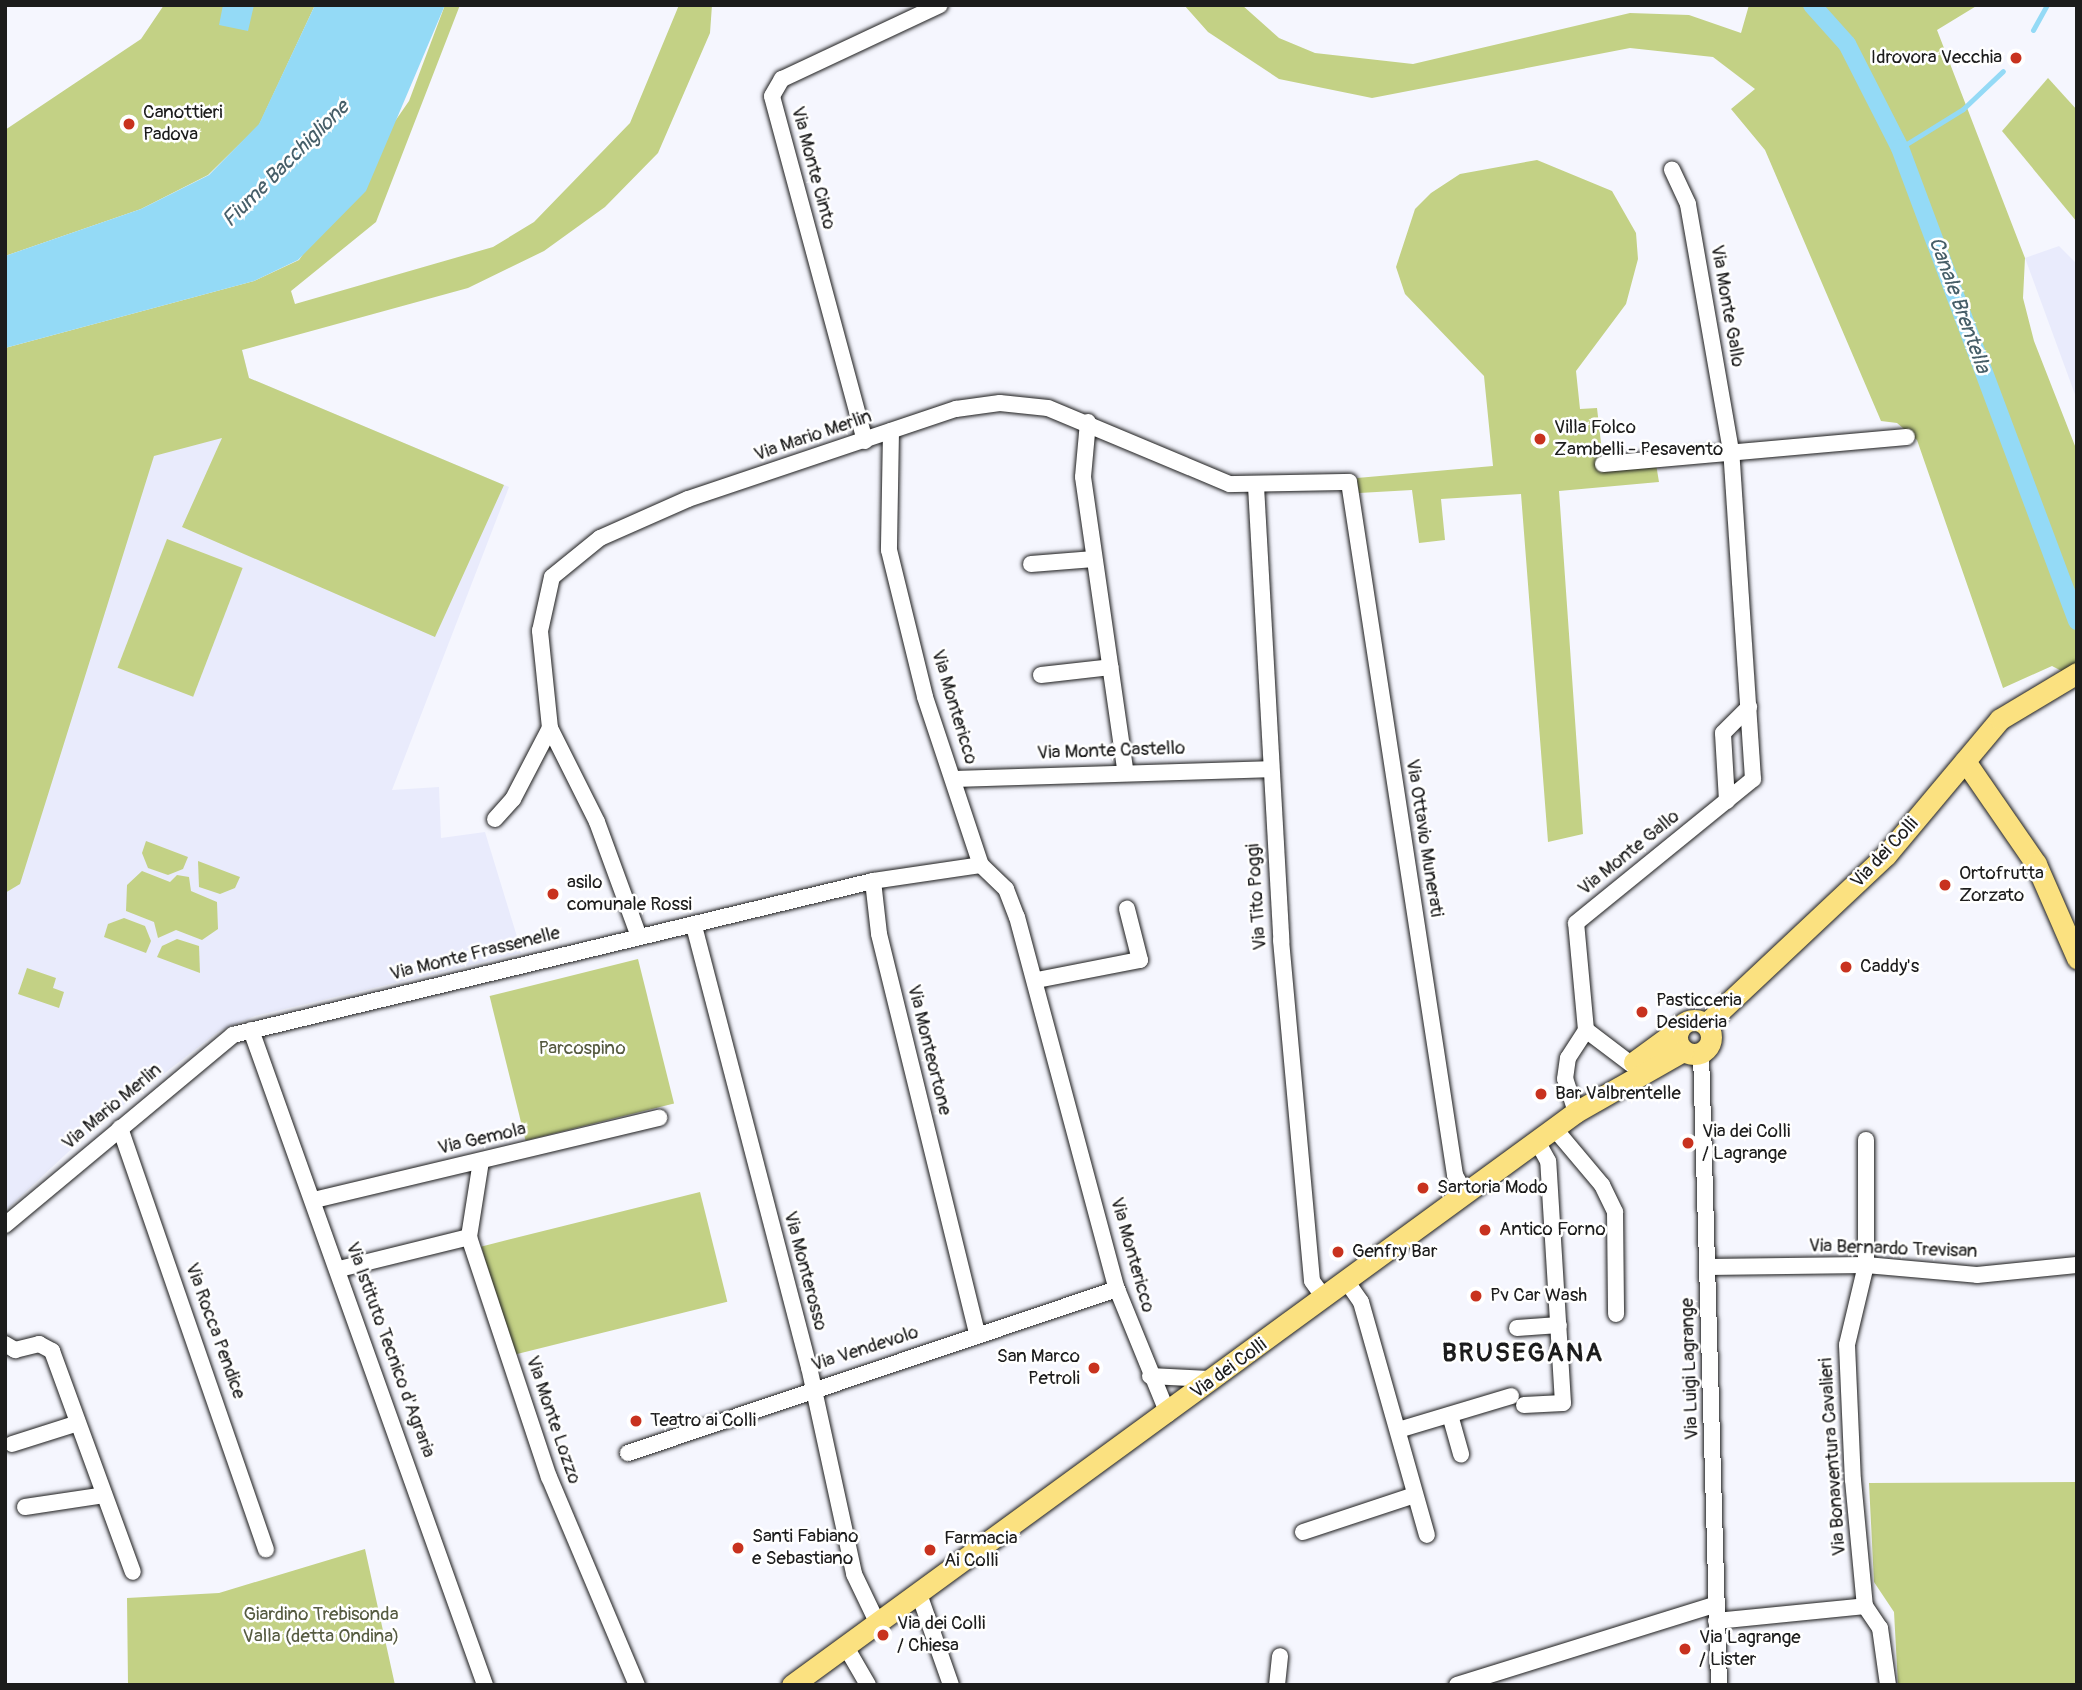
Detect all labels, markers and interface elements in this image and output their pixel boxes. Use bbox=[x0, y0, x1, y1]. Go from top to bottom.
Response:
place label: Idrovora Vecchia bbox=[1871, 47, 2002, 69]
marker: Idrovora Vecchia bbox=[2008, 50, 2024, 66]
water label: Fiume Bacchiglione bbox=[217, 95, 355, 233]
place label: Canottieri Padova bbox=[143, 102, 223, 146]
street label: Via Monte Cinto bbox=[786, 104, 840, 232]
marker: Canottieri Padova bbox=[121, 116, 137, 132]
water label: Canale Brentella bbox=[1923, 234, 1995, 376]
street label: Via Monte Gallo bbox=[1705, 243, 1749, 369]
street label: Via Mario Merlin bbox=[751, 405, 875, 467]
place label: Villa Folco Zambelli - Pesavento bbox=[1554, 417, 1723, 461]
marker: Villa Folco Zambelli - Pesavento bbox=[1532, 431, 1548, 447]
street label: Via Montericco bbox=[926, 647, 982, 767]
street label: Via Monte Castello bbox=[1036, 737, 1186, 765]
street label: Via Ottavio Munerati bbox=[1400, 757, 1448, 919]
street label: Via Monte Gallo bbox=[1574, 805, 1684, 901]
street label: Via dei Colli bbox=[1847, 813, 1923, 893]
street label: Via Tito Poggi bbox=[1242, 843, 1272, 951]
place label: Ortofrutta Zorzato bbox=[1959, 863, 2044, 907]
place label: asilo comunale Rossi bbox=[567, 872, 692, 916]
marker: Ortofrutta Zorzato bbox=[1937, 877, 1953, 893]
marker: asilo comunale Rossi bbox=[545, 886, 561, 902]
street label: Via Monte Frassenelle bbox=[387, 922, 563, 986]
place label: Caddy's bbox=[1860, 956, 1919, 978]
marker: Caddy's bbox=[1838, 959, 1854, 975]
street label: Via Monteortone bbox=[902, 982, 956, 1118]
place label: Pasticceria Desideria bbox=[1656, 990, 1742, 1034]
marker: Pasticceria Desideria bbox=[1634, 1004, 1650, 1020]
park label: Parcospino bbox=[538, 1038, 626, 1060]
street label: Via Mario Merlin bbox=[58, 1059, 166, 1155]
place label: Bar Valbrentelle bbox=[1555, 1083, 1681, 1105]
marker: Bar Valbrentelle bbox=[1533, 1086, 1549, 1102]
street label: Via Gemola bbox=[436, 1118, 528, 1160]
place label: Via dei Colli / Lagrange bbox=[1702, 1121, 1790, 1165]
marker: Via dei Colli / Lagrange bbox=[1680, 1135, 1696, 1151]
place label: Sartoria Modo bbox=[1437, 1177, 1548, 1199]
marker: Sartoria Modo bbox=[1415, 1180, 1431, 1196]
street label: Via Montericco bbox=[1105, 1195, 1159, 1315]
street label: Via Monterosso bbox=[778, 1209, 832, 1333]
place label: Antico Forno bbox=[1499, 1219, 1606, 1241]
marker: Antico Forno bbox=[1477, 1222, 1493, 1238]
street label: Via Bernardo Trevisan bbox=[1808, 1235, 1978, 1263]
street label: Via Istituto Tecnico d'Agraria bbox=[340, 1239, 440, 1461]
place label: Genfry Bar bbox=[1352, 1241, 1437, 1263]
marker: Genfry Bar bbox=[1330, 1244, 1346, 1260]
street label: Via Rocca Pendice bbox=[180, 1260, 250, 1402]
place label: Pv Car Wash bbox=[1490, 1285, 1587, 1307]
marker: Pv Car Wash bbox=[1468, 1288, 1484, 1304]
street label: Via Luigi Lagrange bbox=[1676, 1298, 1704, 1440]
street label: Via Vendevolo bbox=[809, 1321, 921, 1377]
street label: Via dei Colli bbox=[1187, 1334, 1271, 1404]
district label: BRUSEGANA bbox=[1443, 1338, 1603, 1370]
place label: San Marco Petroli bbox=[997, 1346, 1080, 1390]
street label: Via Monte Lozzo bbox=[520, 1353, 586, 1487]
street label: Via Bonaventura Cavalieri bbox=[1815, 1357, 1851, 1557]
marker: San Marco Petroli bbox=[1086, 1360, 1102, 1376]
place label: Teatro ai Colli bbox=[650, 1410, 756, 1432]
marker: Teatro ai Colli bbox=[628, 1413, 644, 1429]
place label: Santi Fabiano e Sebastiano bbox=[752, 1526, 859, 1570]
place label: Farmacia Ai Colli bbox=[944, 1528, 1017, 1572]
marker: Santi Fabiano e Sebastiano bbox=[730, 1540, 746, 1556]
marker: Farmacia Ai Colli bbox=[922, 1542, 938, 1558]
park label: Giardino Trebisonda Valla (detta Ondina) bbox=[243, 1604, 399, 1648]
place label: Via dei Colli / Chiesa bbox=[897, 1613, 985, 1657]
marker: Via dei Colli / Chiesa bbox=[875, 1627, 891, 1643]
place label: Via Lagrange / Lister bbox=[1699, 1627, 1801, 1671]
marker: Via Lagrange / Lister bbox=[1677, 1641, 1693, 1657]

